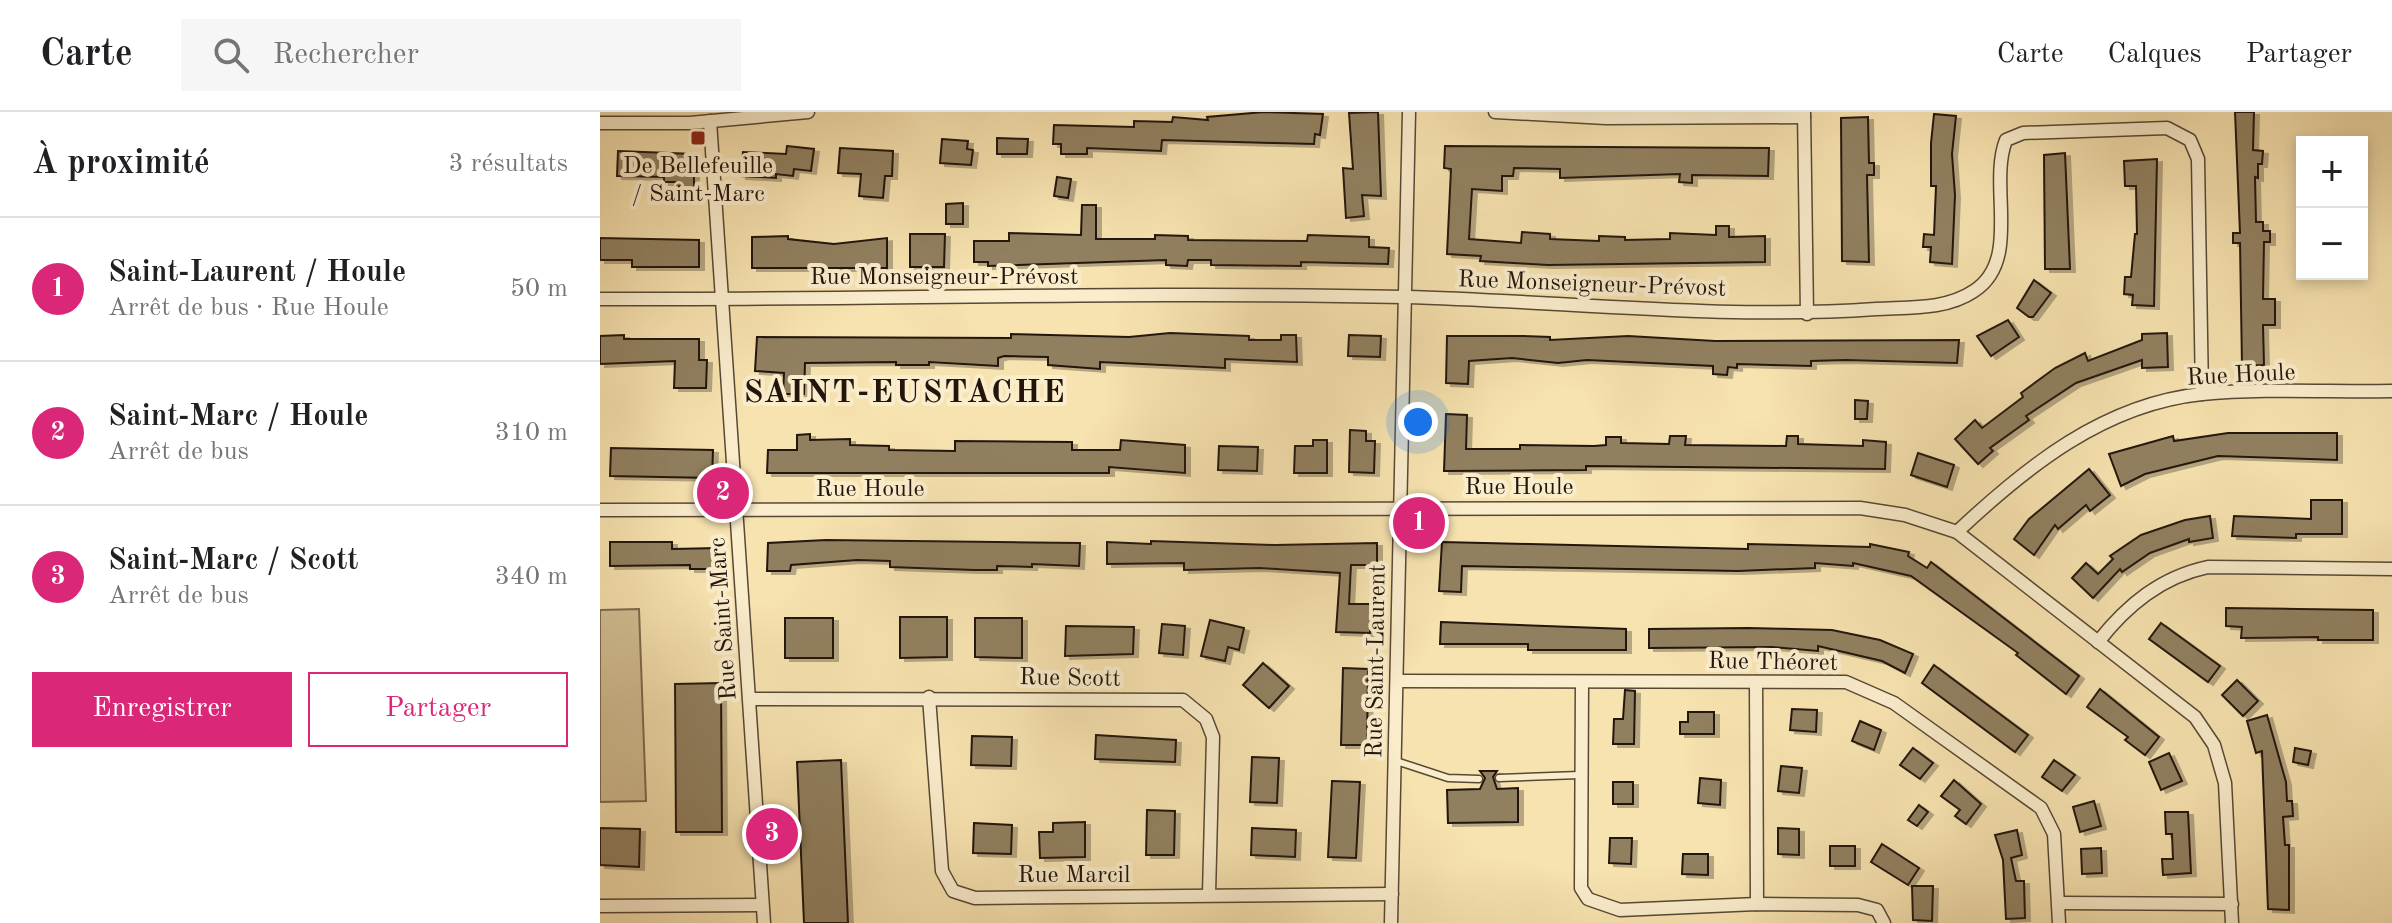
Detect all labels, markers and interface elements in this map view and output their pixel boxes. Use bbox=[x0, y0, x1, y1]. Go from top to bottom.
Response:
search box bbox=[181, 19, 741, 91]
icon: search bbox=[209, 33, 253, 77]
text: Carte bbox=[40, 36, 133, 74]
text: Rechercher bbox=[273, 40, 419, 70]
text: Carte bbox=[1997, 41, 2064, 69]
text: Calques bbox=[2108, 41, 2202, 69]
text: Partager bbox=[2246, 41, 2352, 69]
marker: De Bellefeuille / Saint-Marc bbox=[689, 129, 707, 147]
map controls bbox=[2296, 136, 2368, 280]
button: + bbox=[2296, 136, 2368, 208]
text: À proximité bbox=[32, 147, 210, 181]
text: 3 résultats bbox=[449, 151, 568, 177]
place label: De Bellefeuille / Saint-Marc bbox=[623, 155, 773, 207]
button: − bbox=[2296, 208, 2368, 280]
text: Saint-Laurent / Houle bbox=[108, 258, 406, 288]
street label: Rue Monseigneur-Prévost bbox=[810, 266, 1078, 290]
street label: Rue Monseigneur-Prévost bbox=[1457, 268, 1727, 302]
text: 1 bbox=[50, 276, 66, 302]
text: 50 m bbox=[510, 276, 568, 302]
text: Arrêt de bus · Rue Houle bbox=[108, 295, 389, 321]
street label: Rue Houle bbox=[2186, 361, 2296, 391]
district label: SAINT-EUSTACHE bbox=[743, 378, 1067, 410]
text: Saint-Marc / Houle bbox=[108, 402, 368, 432]
your location bbox=[1398, 402, 1438, 442]
text: 2 bbox=[50, 420, 66, 446]
text: 310 m bbox=[495, 420, 568, 446]
text: Arrêt de bus bbox=[108, 439, 249, 465]
pin: 2 bbox=[697, 463, 749, 523]
street label: Rue Houle bbox=[1465, 476, 1573, 500]
street label: Rue Houle bbox=[816, 478, 924, 502]
pin: 1 bbox=[1393, 493, 1445, 553]
street label: Rue Saint-Marc bbox=[706, 536, 742, 701]
text: Saint-Marc / Scott bbox=[108, 546, 358, 576]
text: 3 bbox=[50, 564, 66, 590]
text: 340 m bbox=[495, 564, 568, 590]
street label: Rue Saint-Laurent bbox=[1363, 564, 1391, 758]
text: Arrêt de bus bbox=[108, 583, 249, 609]
street label: Rue Théoret bbox=[1708, 650, 1838, 676]
street label: Rue Scott bbox=[1019, 666, 1121, 692]
button: Enregistrer bbox=[32, 672, 292, 747]
button: Partager bbox=[308, 672, 568, 747]
pin: 3 bbox=[746, 804, 798, 864]
street label: Rue Marcil bbox=[1018, 864, 1131, 888]

